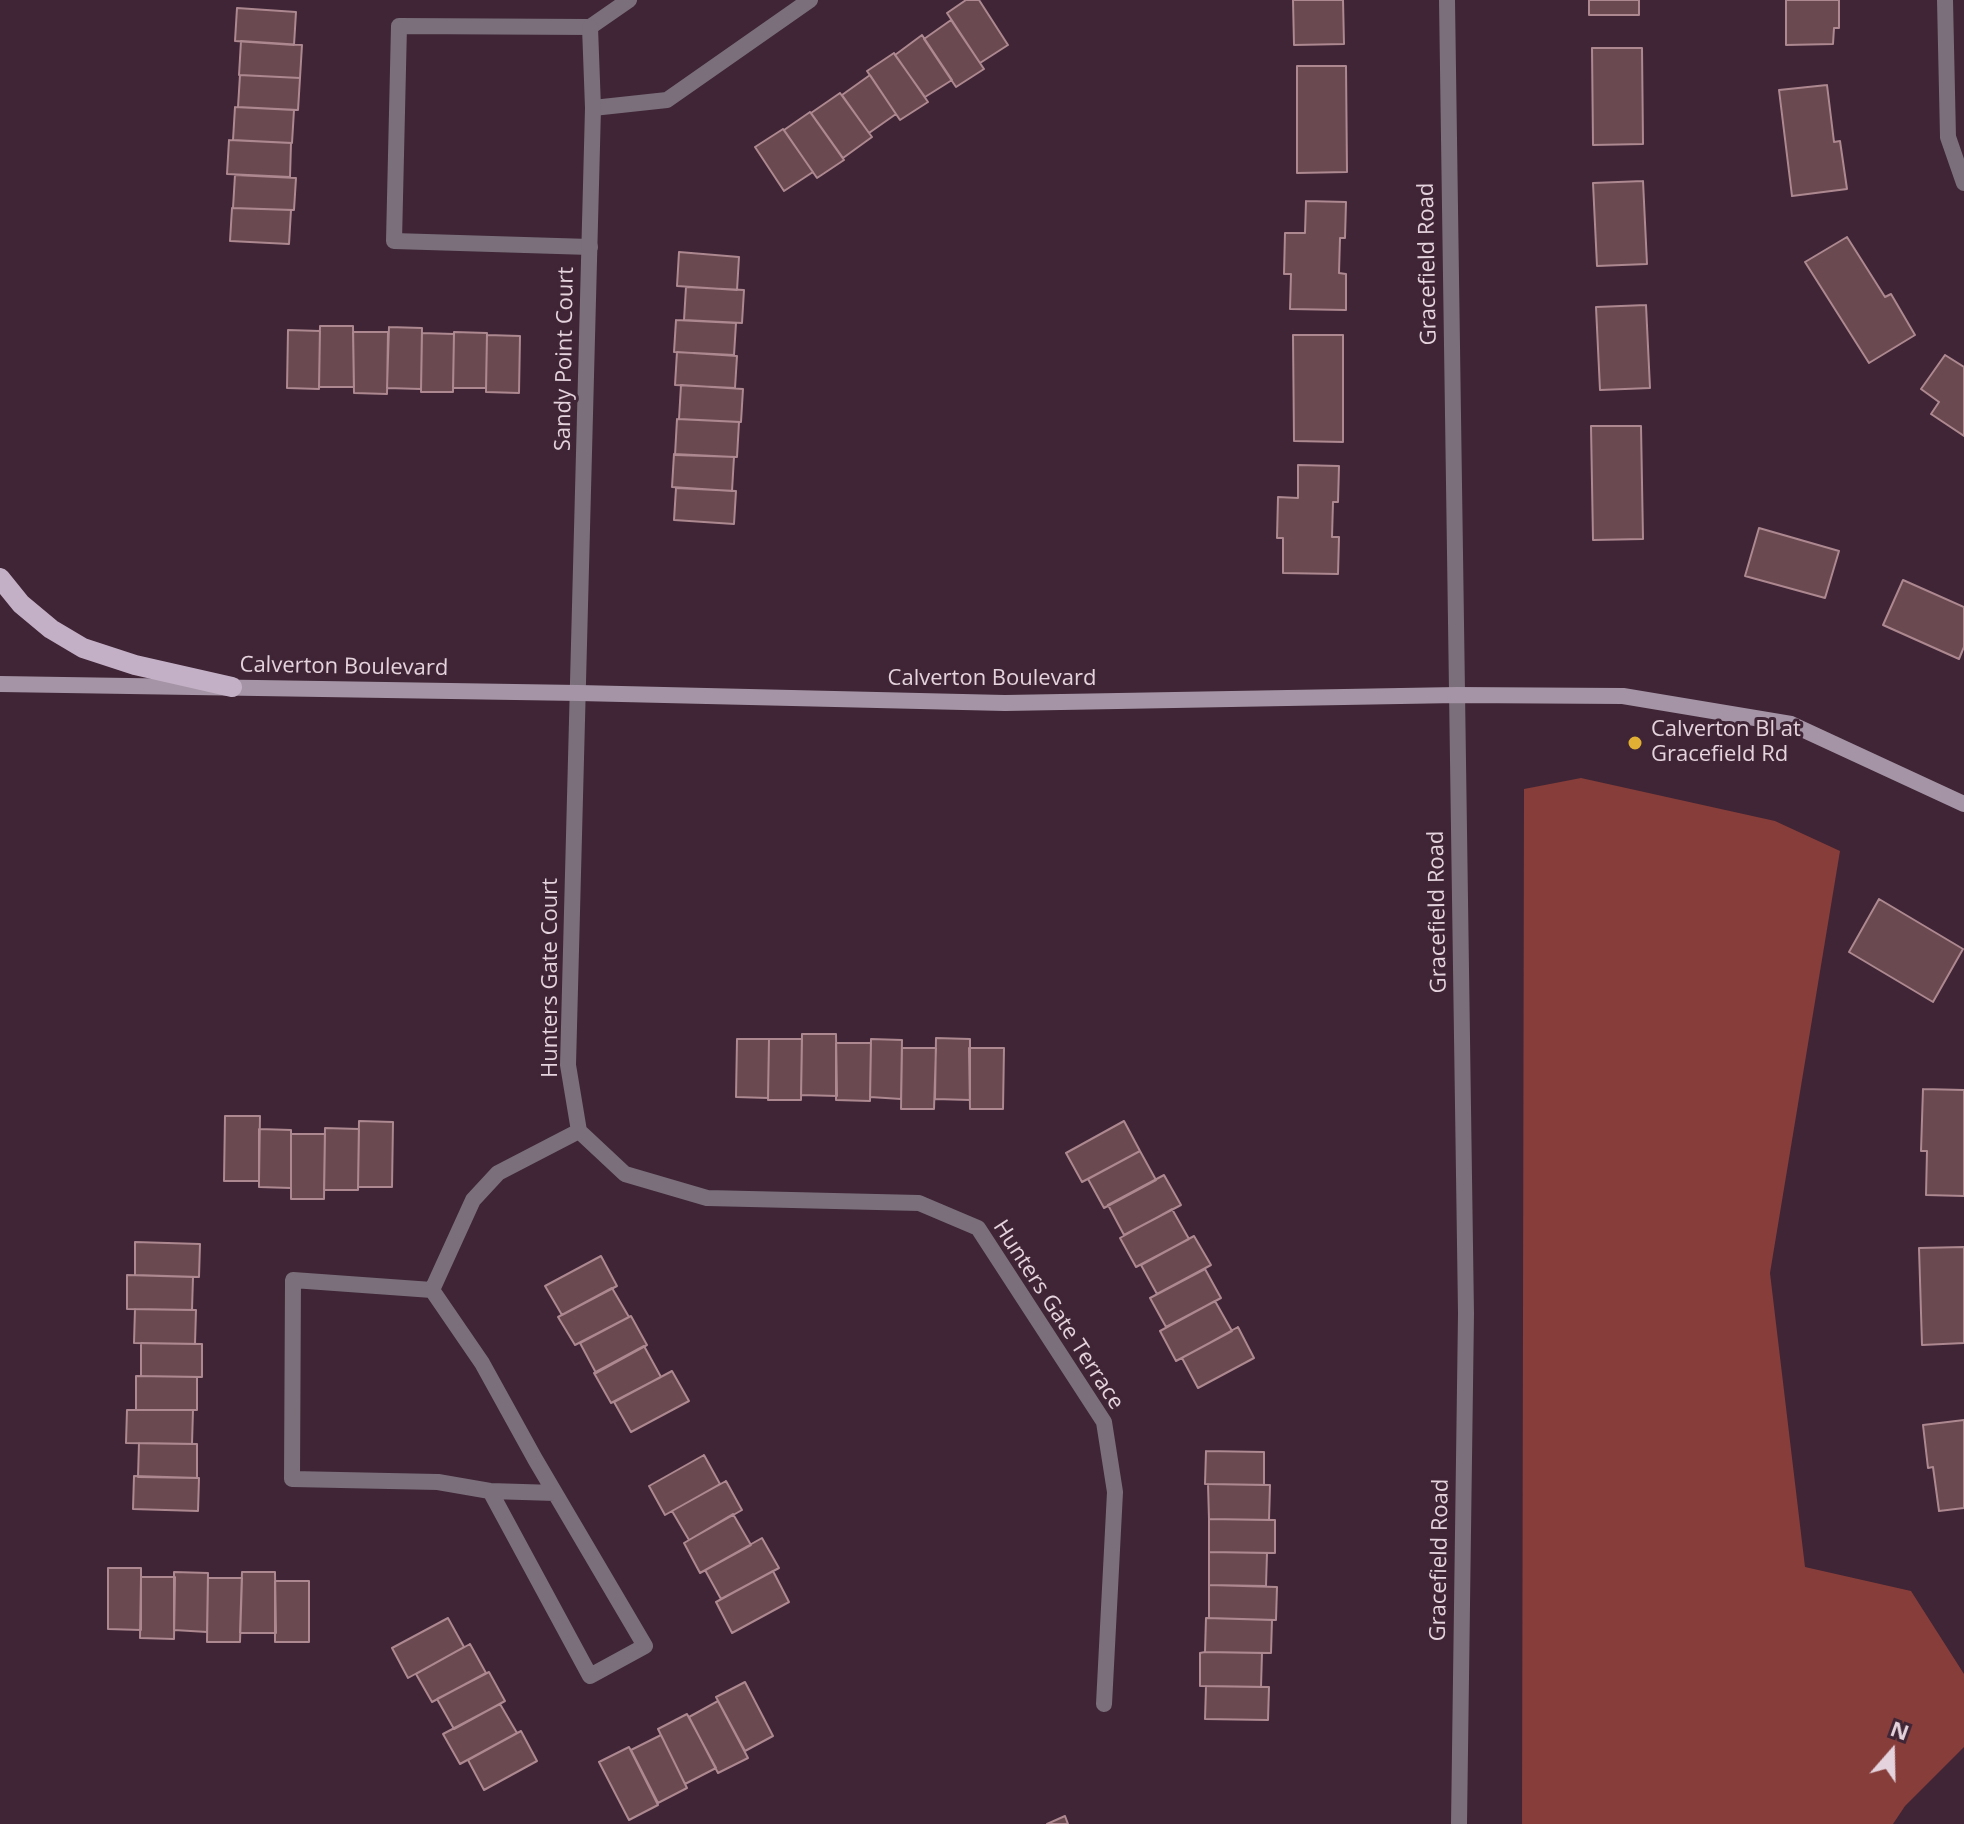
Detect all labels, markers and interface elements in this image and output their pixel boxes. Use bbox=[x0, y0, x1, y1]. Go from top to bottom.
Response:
street label: Gracefield Road bbox=[1413, 182, 1443, 346]
street label: Sandy Point Court bbox=[550, 267, 580, 451]
street label: Calverton Boulevard bbox=[239, 652, 449, 682]
street label: Calverton Boulevard bbox=[888, 666, 1096, 692]
place label: Calverton Bl at Gracefield Rd bbox=[1651, 717, 1801, 768]
marker: Calverton Bl at Gracefield Rd bbox=[1626, 734, 1644, 752]
street label: Gracefield Road bbox=[1423, 830, 1453, 994]
street label: Hunters Gate Court bbox=[538, 878, 564, 1078]
street label: Hunters Gate Terrace bbox=[987, 1215, 1129, 1415]
street label: Gracefield Road bbox=[1425, 1478, 1455, 1642]
north arrow bbox=[1852, 1712, 1932, 1792]
text: N bbox=[1887, 1712, 1914, 1747]

